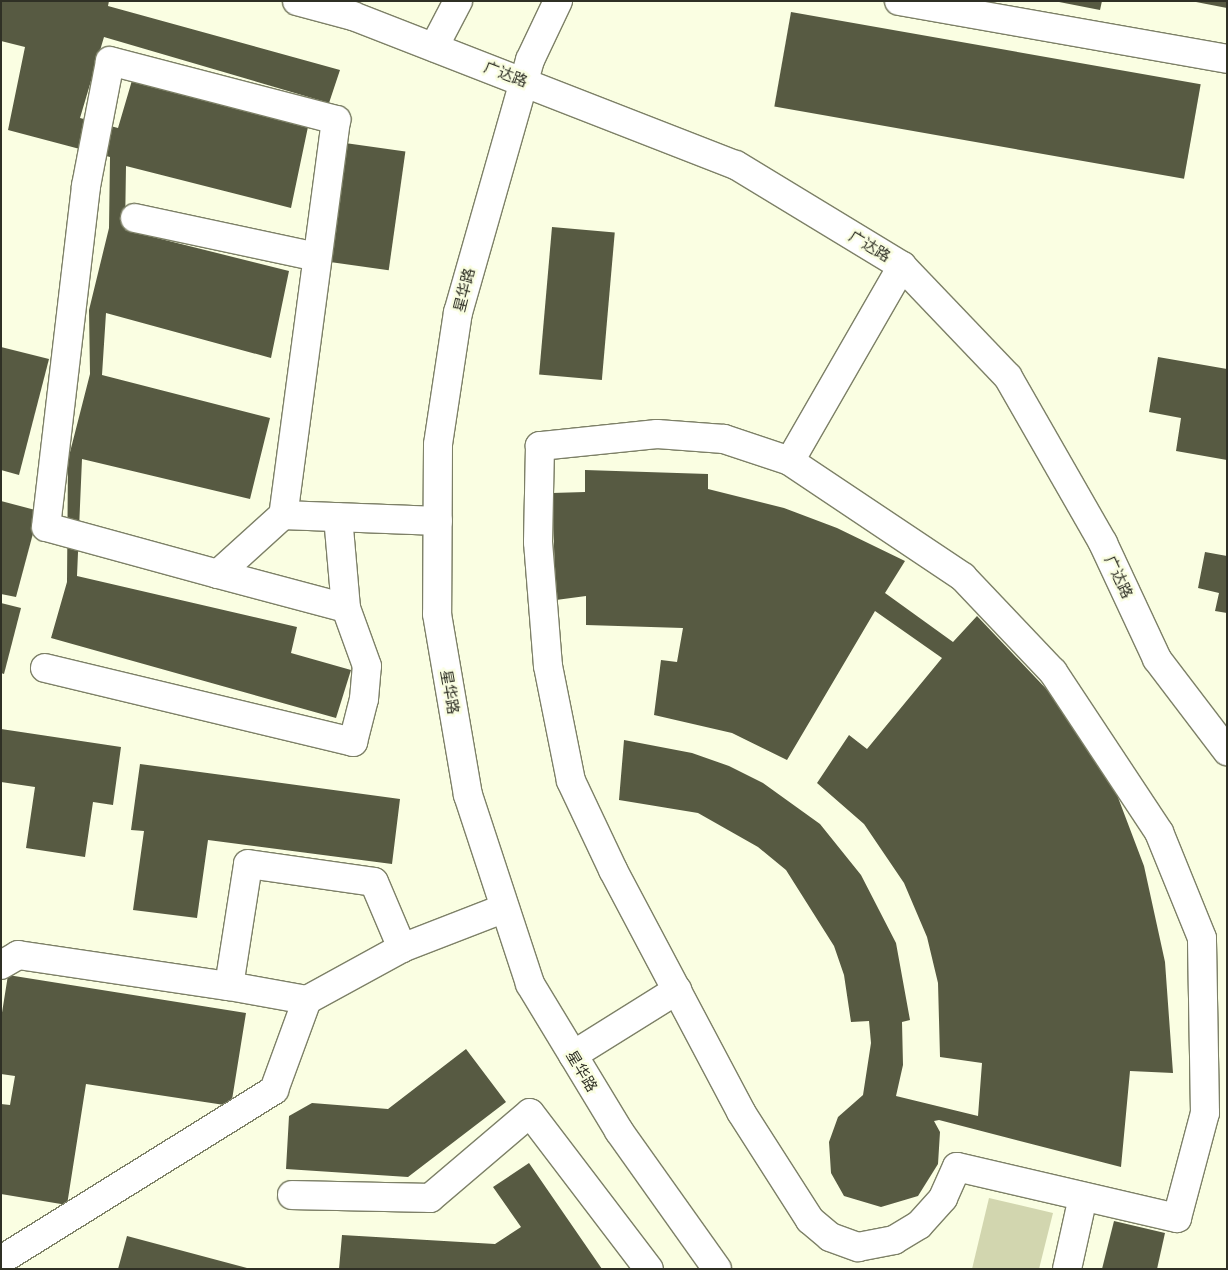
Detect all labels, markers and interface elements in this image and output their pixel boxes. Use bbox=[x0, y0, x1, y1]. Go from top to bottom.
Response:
street label: 广达路 bbox=[482, 58, 530, 90]
street label: 广达路 bbox=[846, 227, 894, 265]
street label: 星华路 bbox=[450, 266, 478, 314]
street label: 广达路 bbox=[1101, 553, 1137, 601]
street label: 星华路 bbox=[437, 668, 463, 716]
street label: 星华路 bbox=[563, 1047, 601, 1095]

